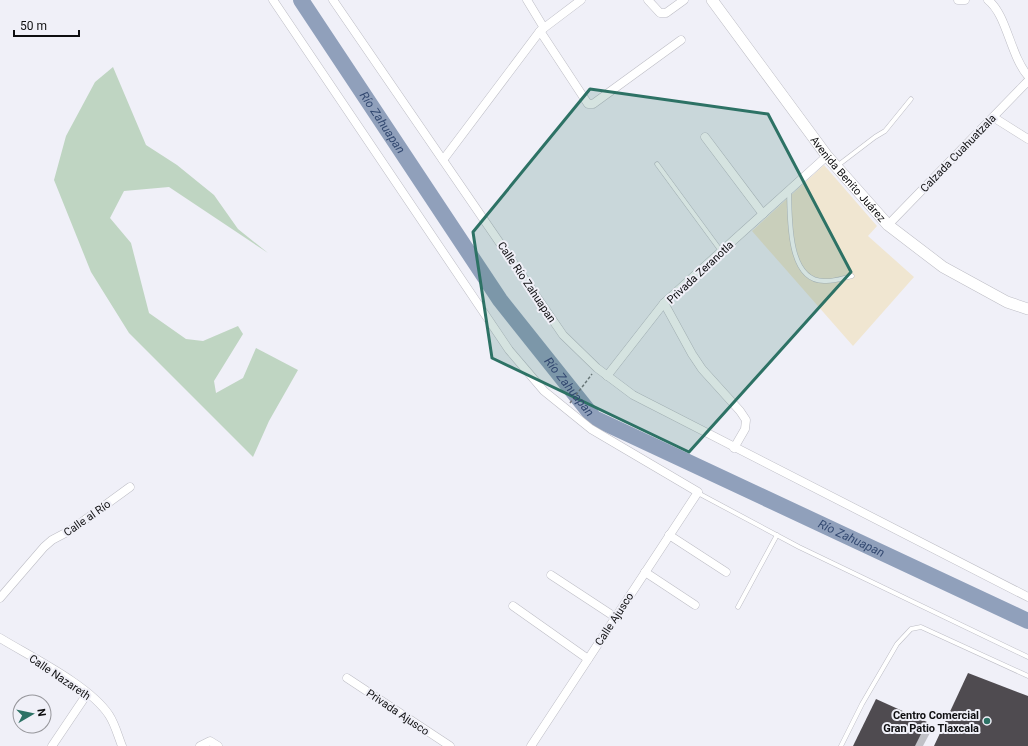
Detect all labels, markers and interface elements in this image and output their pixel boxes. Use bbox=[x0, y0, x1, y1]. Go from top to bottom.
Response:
scale bar bbox=[14, 12, 79, 38]
text: 50 m bbox=[20, 19, 47, 33]
water label: Río Zahuapan bbox=[357, 89, 408, 156]
street label: Calzada Cuahuatzala bbox=[918, 112, 999, 195]
street label: Avenida Benito Juárez bbox=[808, 134, 889, 225]
street label: Privada Zeranotla bbox=[664, 238, 736, 306]
street label: Calle Río Zahuapan bbox=[495, 239, 558, 325]
water label: Río Zahuapan bbox=[541, 354, 597, 419]
street label: Calle al Río bbox=[61, 498, 113, 539]
water label: Río Zahuapan bbox=[816, 517, 887, 560]
street label: Calle Ajusco bbox=[592, 590, 636, 648]
street label: Calle Nazareth bbox=[26, 652, 93, 703]
street label: Privada Ajusco bbox=[364, 687, 432, 738]
north arrow bbox=[12, 694, 52, 734]
text: N bbox=[34, 708, 48, 718]
place label: Centro Comercial Gran Patio Tlaxcala bbox=[883, 709, 979, 735]
marker: Centro Comercial Gran Patio Tlaxcala bbox=[982, 716, 992, 726]

